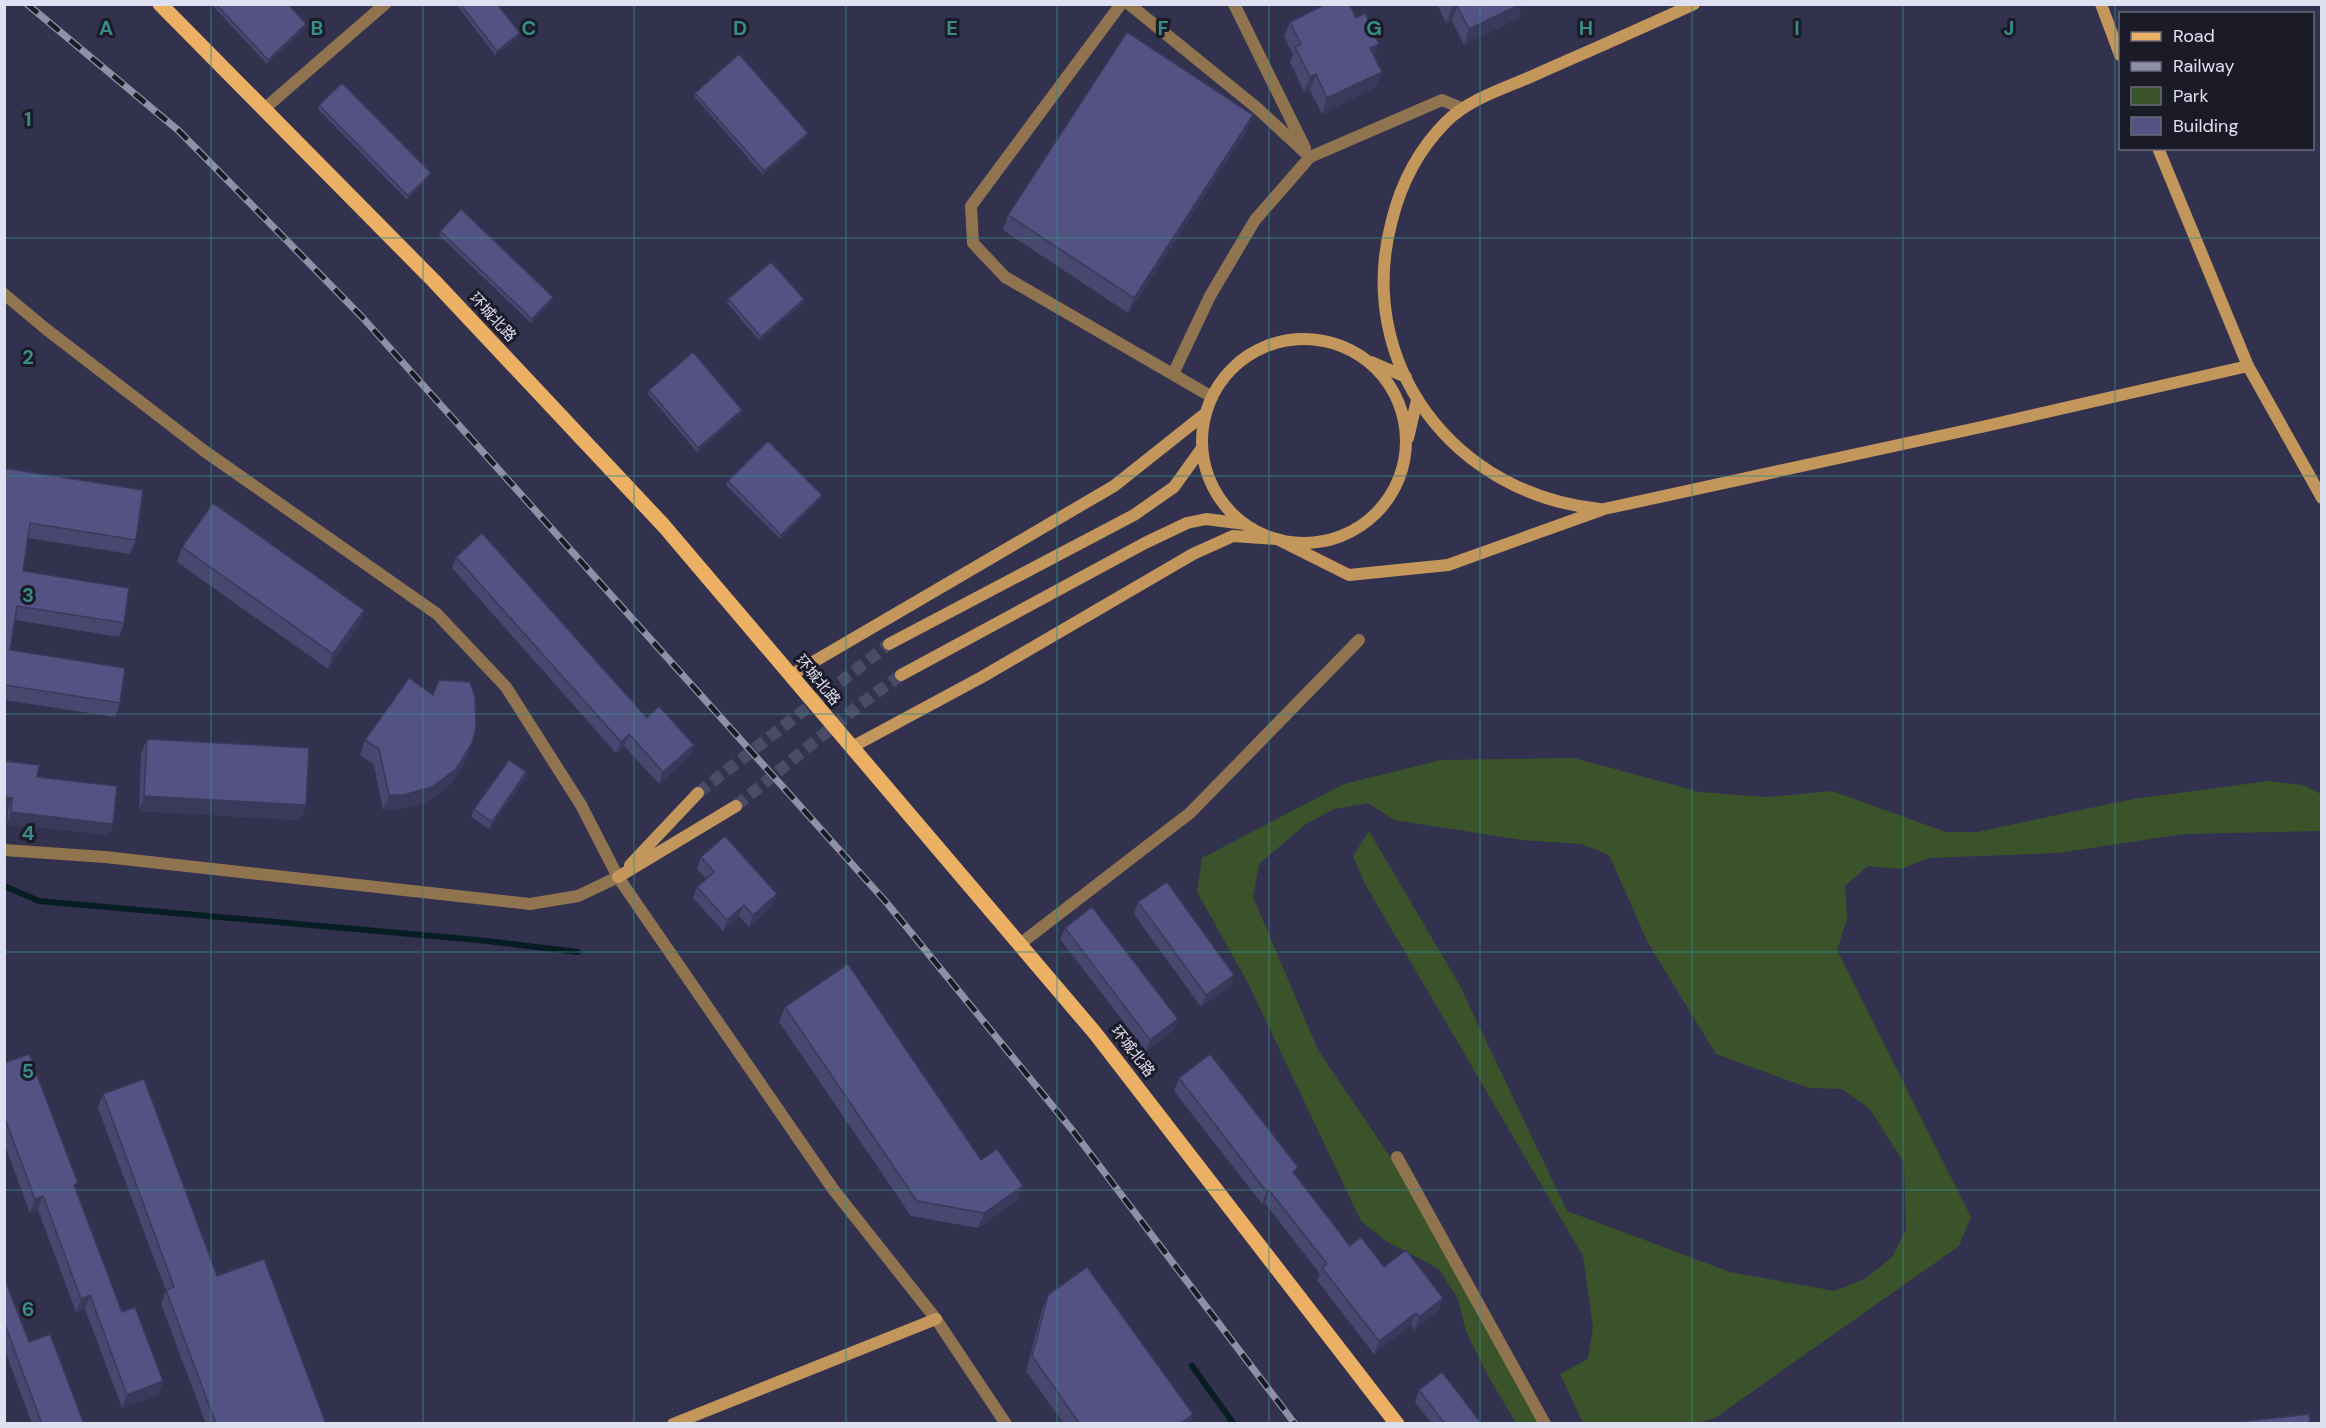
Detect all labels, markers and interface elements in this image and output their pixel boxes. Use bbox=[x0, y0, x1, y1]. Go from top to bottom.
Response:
legend bbox=[2119, 12, 2314, 150]
text: A bbox=[99, 15, 113, 41]
text: B bbox=[311, 15, 323, 41]
text: C bbox=[522, 15, 536, 41]
text: D bbox=[733, 15, 747, 41]
text: E bbox=[946, 15, 958, 41]
text: F bbox=[1157, 15, 1169, 41]
text: G bbox=[1366, 15, 1382, 41]
text: H bbox=[1579, 15, 1593, 41]
text: I bbox=[1794, 15, 1800, 41]
text: J bbox=[2004, 15, 2014, 41]
text: Road bbox=[2173, 24, 2215, 48]
text: Railway bbox=[2173, 54, 2235, 78]
text: Park bbox=[2173, 84, 2209, 108]
text: 1 bbox=[24, 106, 32, 132]
text: Building bbox=[2173, 114, 2238, 138]
street label: 环城北路 bbox=[465, 288, 521, 346]
text: 2 bbox=[22, 344, 34, 370]
text: 3 bbox=[22, 582, 34, 608]
street label: 环城北路 bbox=[791, 651, 845, 709]
text: 4 bbox=[22, 820, 35, 846]
street label: 环城北路 bbox=[1107, 1021, 1159, 1081]
text: 5 bbox=[22, 1058, 34, 1084]
text: 6 bbox=[22, 1296, 34, 1322]

